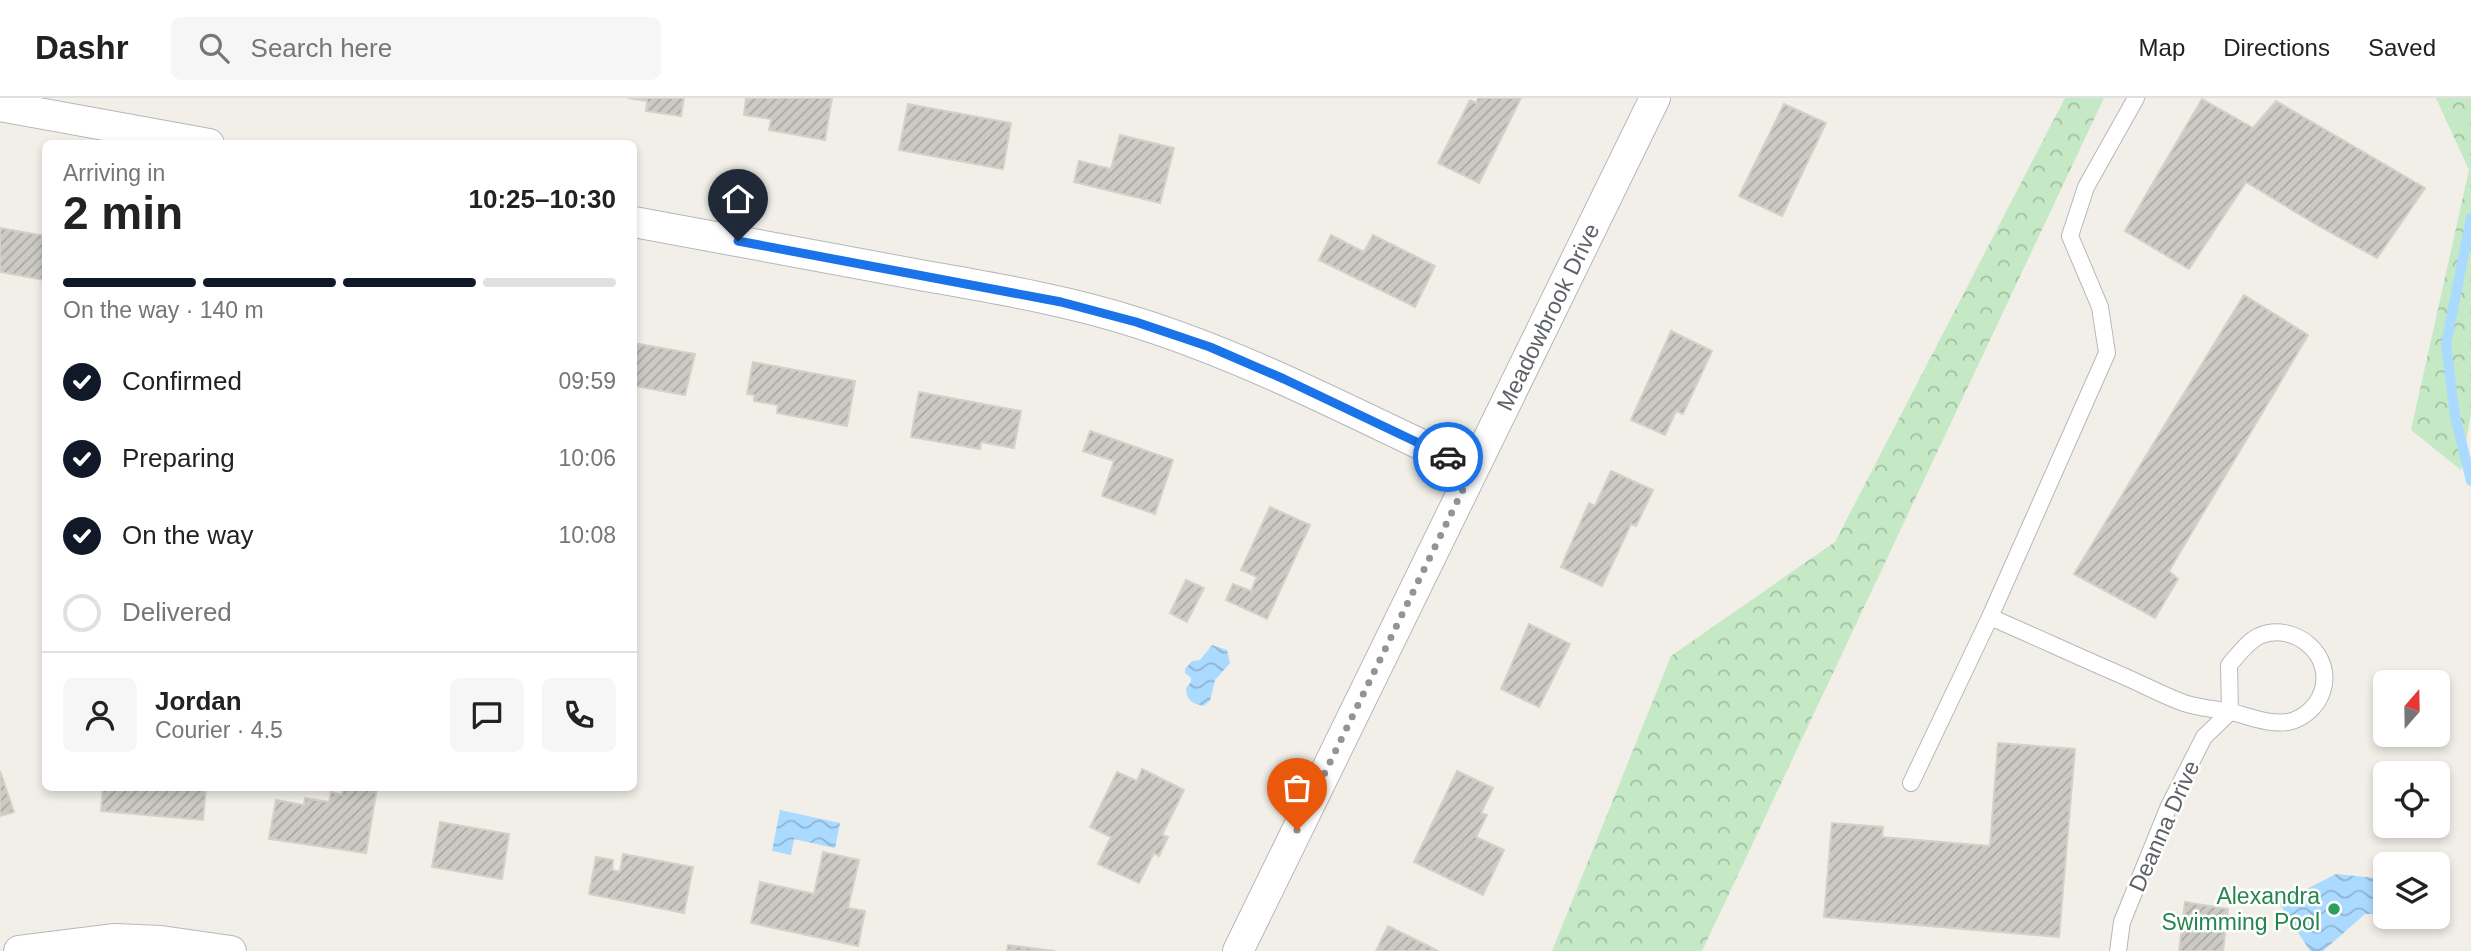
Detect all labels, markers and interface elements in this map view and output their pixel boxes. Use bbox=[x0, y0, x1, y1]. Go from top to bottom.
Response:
search box bbox=[171, 17, 661, 80]
text: Dashr bbox=[35, 29, 129, 66]
icon: search bbox=[195, 29, 233, 67]
text: Search here bbox=[251, 33, 392, 63]
text: Map bbox=[2139, 34, 2185, 61]
text: Directions bbox=[2223, 34, 2330, 61]
text: Saved bbox=[2368, 34, 2436, 61]
text: Arriving in bbox=[63, 160, 165, 186]
pin bbox=[708, 169, 768, 241]
icon: home bbox=[719, 180, 757, 218]
text: 10:25–10:30 bbox=[469, 184, 616, 214]
text: 2 min bbox=[63, 187, 183, 239]
street label: Meadowbrook Drive bbox=[1491, 219, 1605, 415]
text: On the way · 140 m bbox=[63, 297, 264, 323]
icon: check bbox=[63, 363, 101, 401]
text: Confirmed bbox=[122, 366, 242, 396]
text: 09:59 bbox=[558, 368, 616, 394]
courier bbox=[1413, 422, 1483, 492]
icon: car bbox=[1429, 438, 1467, 476]
icon: check bbox=[63, 440, 101, 478]
text: Preparing bbox=[122, 443, 235, 473]
text: 10:06 bbox=[558, 445, 616, 471]
icon: check bbox=[63, 517, 101, 555]
text: On the way bbox=[122, 520, 254, 550]
text: 10:08 bbox=[558, 522, 616, 548]
text: Delivered bbox=[122, 597, 232, 627]
north arrow bbox=[2373, 670, 2450, 747]
map controls bbox=[2373, 670, 2450, 929]
button: person bbox=[63, 678, 137, 752]
button: chat bbox=[450, 678, 524, 752]
button: phone bbox=[542, 678, 616, 752]
text: Jordan bbox=[155, 686, 242, 716]
text: Courier · 4.5 bbox=[155, 717, 283, 743]
street label: Deanna Drive bbox=[2124, 756, 2204, 896]
pin bbox=[1267, 758, 1327, 830]
button: locate bbox=[2373, 761, 2450, 838]
icon: bag bbox=[1278, 769, 1316, 807]
button: layers bbox=[2373, 852, 2450, 929]
place label: Alexandra Swimming Pool bbox=[2162, 883, 2320, 935]
marker: Alexandra Swimming Pool bbox=[2326, 901, 2342, 917]

